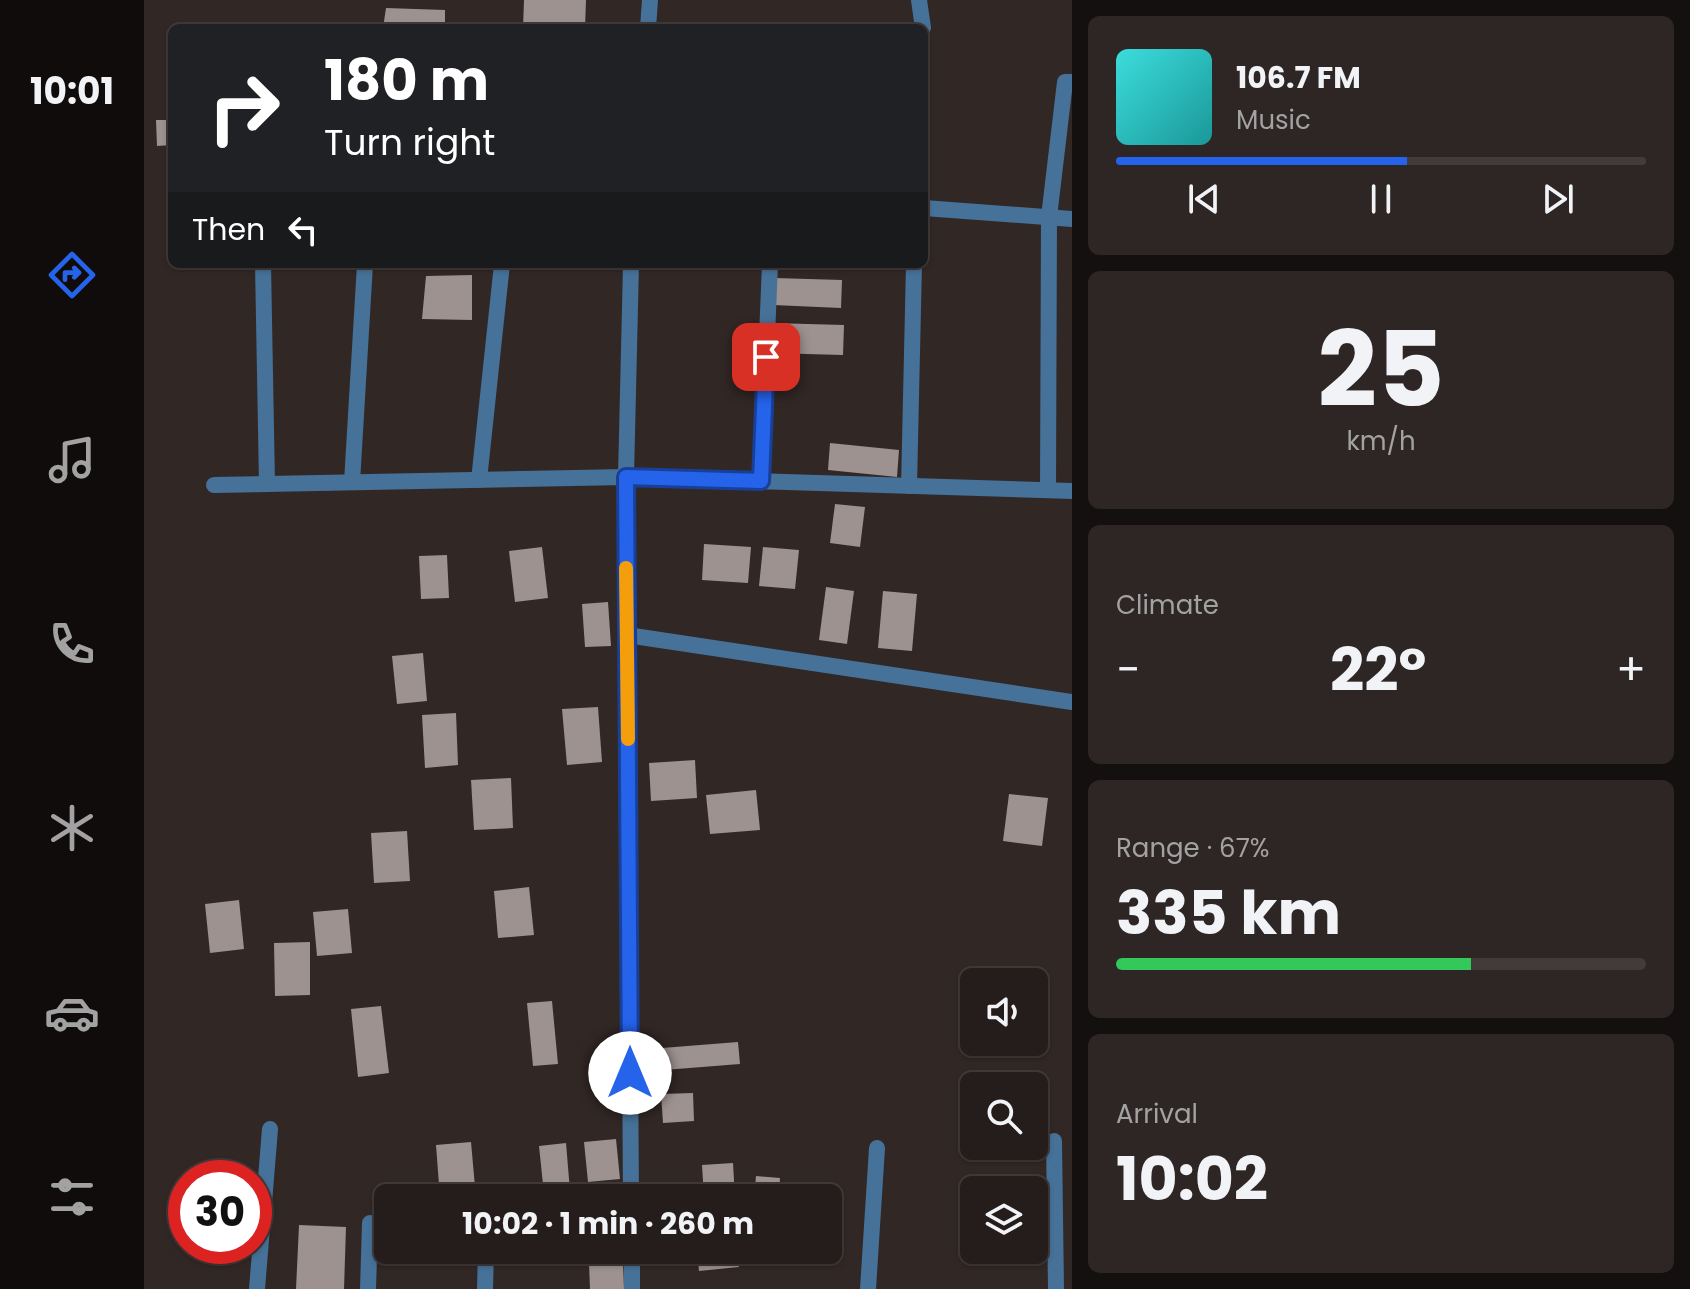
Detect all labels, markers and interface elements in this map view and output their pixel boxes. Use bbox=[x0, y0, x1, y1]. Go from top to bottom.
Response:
text: 180 m bbox=[324, 41, 489, 120]
icon: right bbox=[192, 56, 296, 160]
text: 106.7 FM bbox=[1236, 56, 1361, 99]
text: 10:01 bbox=[30, 66, 114, 117]
text: Music bbox=[1236, 102, 1311, 138]
text: Turn right bbox=[324, 117, 495, 168]
icon: previous bbox=[1182, 177, 1226, 221]
icon: pause bbox=[1359, 177, 1403, 221]
icon: next bbox=[1536, 177, 1580, 221]
text: Then bbox=[192, 208, 265, 251]
icon: left bbox=[281, 208, 325, 252]
icon: directions bbox=[44, 247, 100, 303]
text: 25 bbox=[1318, 297, 1444, 442]
pin bbox=[732, 323, 800, 391]
icon: arrive bbox=[744, 335, 788, 379]
text: km/h bbox=[1346, 423, 1416, 459]
icon: music bbox=[44, 432, 100, 488]
text: Climate bbox=[1116, 587, 1219, 623]
icon: phone bbox=[44, 616, 100, 672]
text: 22° bbox=[1330, 628, 1426, 712]
text: − bbox=[1116, 639, 1140, 700]
text: + bbox=[1616, 639, 1646, 700]
icon: climate bbox=[44, 800, 100, 856]
text: Range · 67% bbox=[1116, 830, 1270, 866]
text: 335 km bbox=[1116, 871, 1341, 955]
map controls bbox=[960, 968, 1048, 1264]
button: sound bbox=[960, 968, 1048, 1056]
icon: car bbox=[44, 985, 100, 1041]
position arrow bbox=[588, 1031, 672, 1115]
button: search bbox=[960, 1072, 1048, 1160]
text: Arrival bbox=[1116, 1096, 1198, 1132]
text: 10:02 bbox=[1116, 1137, 1268, 1221]
speed limit sign: 30 bbox=[168, 1160, 272, 1264]
icon: filters bbox=[44, 1169, 100, 1225]
button: layers bbox=[960, 1176, 1048, 1264]
text: 10:02 · 1 min · 260 m bbox=[462, 1202, 754, 1245]

